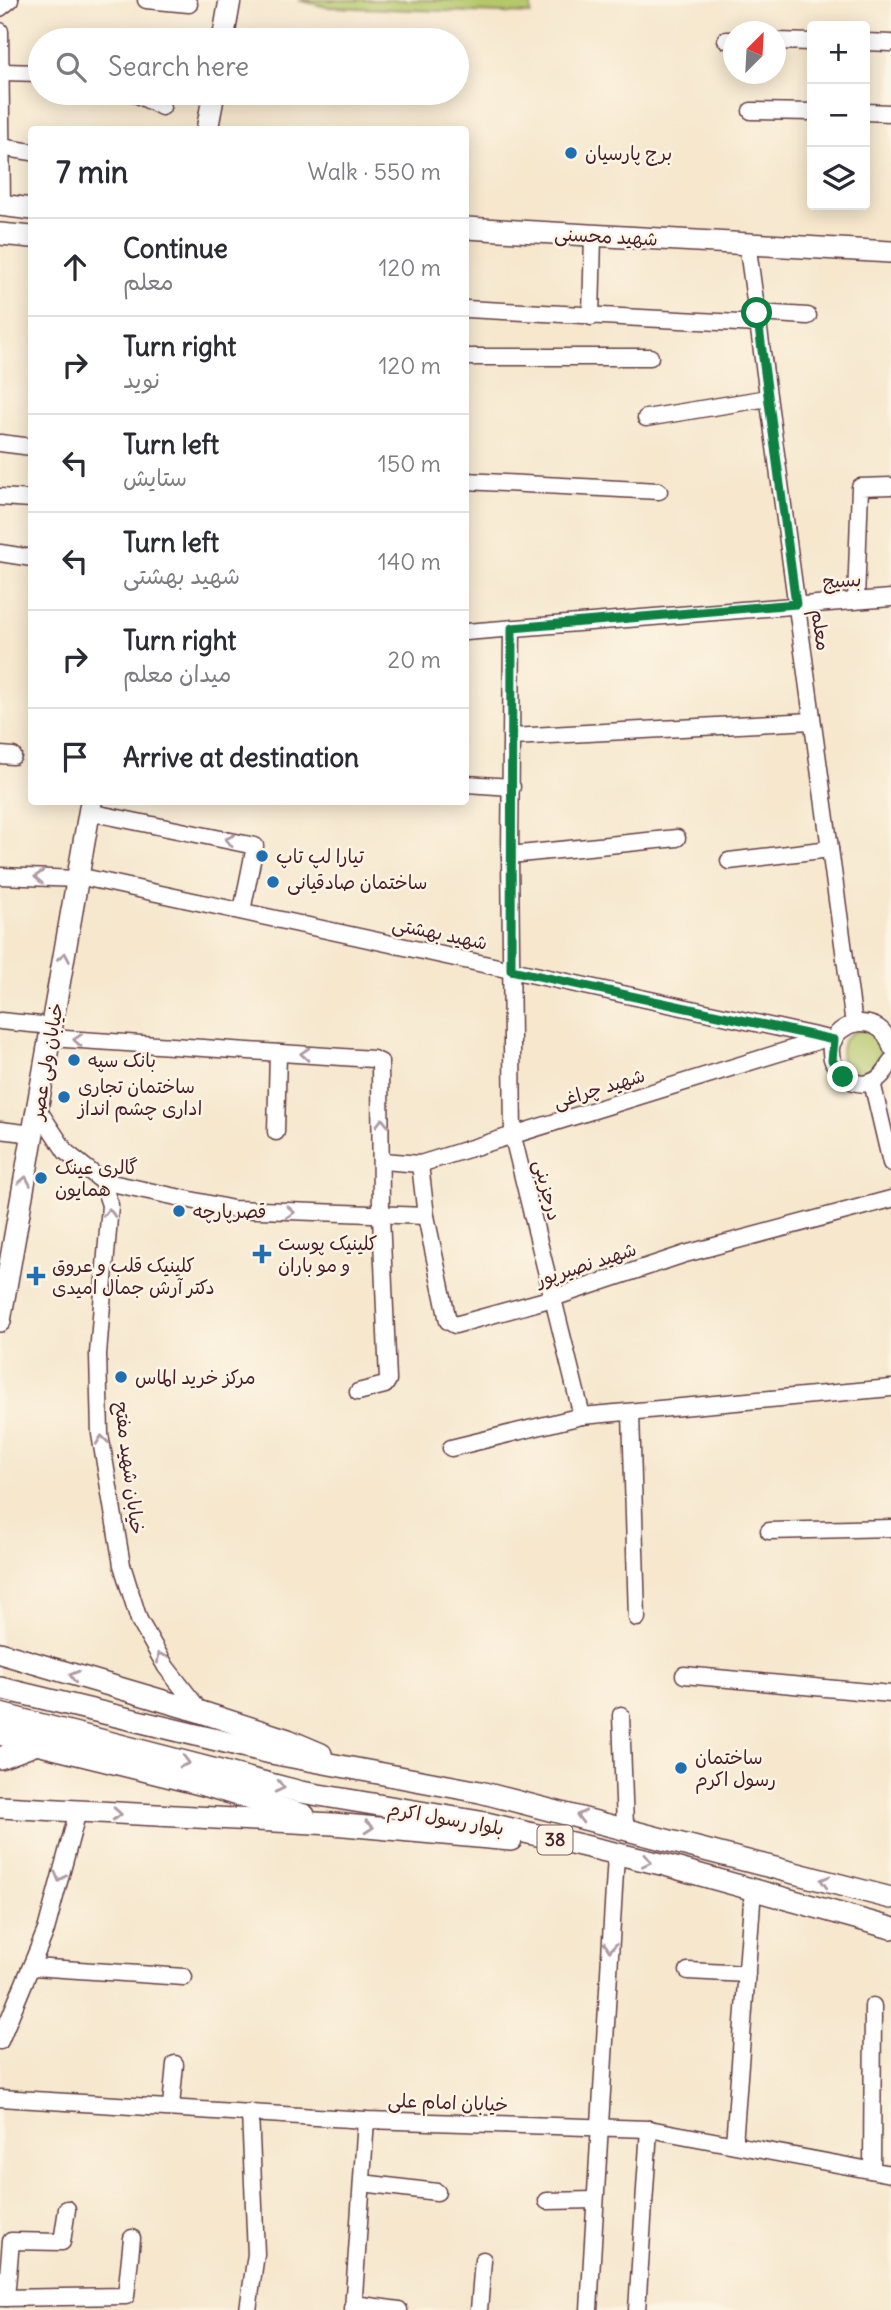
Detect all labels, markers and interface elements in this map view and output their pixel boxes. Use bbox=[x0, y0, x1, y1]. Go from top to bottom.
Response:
north arrow bbox=[723, 21, 786, 84]
map controls bbox=[807, 21, 870, 210]
button: + bbox=[807, 21, 870, 84]
search box bbox=[28, 28, 469, 105]
icon: search bbox=[52, 48, 90, 86]
text: Search here bbox=[108, 50, 249, 83]
button: − bbox=[807, 84, 870, 147]
place label: برج پارسیان bbox=[585, 141, 672, 166]
marker: برج پارسیان bbox=[563, 145, 579, 161]
button: layers bbox=[807, 147, 870, 210]
text: 7 min bbox=[56, 153, 128, 191]
text: Walk · 550 m bbox=[308, 157, 441, 186]
street label: شهید محسنی bbox=[554, 221, 658, 252]
text: Continue bbox=[123, 232, 228, 265]
icon: ahead bbox=[56, 248, 94, 286]
text: 120 m bbox=[378, 253, 441, 282]
text: معلم bbox=[123, 267, 173, 296]
route start bbox=[741, 297, 772, 328]
text: Turn right bbox=[123, 330, 236, 363]
icon: right bbox=[56, 346, 94, 384]
text: 120 m bbox=[378, 351, 441, 380]
text: نوید bbox=[123, 365, 160, 394]
text: Turn left bbox=[123, 428, 219, 461]
icon: left bbox=[56, 444, 94, 482]
text: 150 m bbox=[378, 449, 441, 478]
text: ستایش bbox=[123, 463, 187, 492]
text: Turn left bbox=[123, 526, 219, 559]
icon: left bbox=[56, 542, 94, 580]
text: 140 m bbox=[378, 547, 441, 576]
text: شهید بهشتی bbox=[123, 561, 240, 590]
street label: بسیج bbox=[822, 567, 862, 594]
street label: معلم bbox=[803, 608, 836, 653]
text: Turn right bbox=[123, 624, 236, 657]
icon: right bbox=[56, 640, 94, 678]
text: 20 m bbox=[388, 645, 441, 674]
text: میدان معلم bbox=[123, 659, 231, 688]
icon: arrive bbox=[56, 738, 94, 776]
text: Arrive at destination bbox=[123, 741, 359, 774]
one-way arrow bbox=[224, 834, 236, 849]
place label: تیارا لپ تاپ bbox=[276, 844, 364, 869]
marker: تیارا لپ تاپ bbox=[254, 848, 270, 864]
one-way arrow bbox=[33, 870, 44, 885]
place label: ساختمان صادقیانی bbox=[287, 870, 428, 895]
marker: ساختمان صادقیانی bbox=[265, 874, 281, 890]
street label: شهید بهشتی bbox=[390, 911, 490, 956]
one-way arrow bbox=[56, 951, 71, 963]
street label: خیابان ولی عصر bbox=[24, 1001, 69, 1123]
one-way arrow bbox=[72, 1033, 83, 1048]
one-way arrow bbox=[299, 1047, 310, 1062]
place label: بانک سپه bbox=[88, 1048, 156, 1073]
marker: بانک سپه bbox=[66, 1052, 82, 1068]
route end bbox=[827, 1061, 858, 1092]
street label: شهید چراغی bbox=[550, 1063, 648, 1114]
place label: ساختمان تجاری اداری چشم انداز bbox=[76, 1074, 202, 1123]
marker: ساختمان تجاری اداری چشم انداز bbox=[56, 1089, 72, 1105]
one-way arrow bbox=[374, 1118, 390, 1128]
place label: گالری عینک همایون bbox=[55, 1155, 138, 1201]
street label: درجزینی bbox=[528, 1157, 567, 1223]
marker: گالری عینک همایون bbox=[33, 1170, 49, 1186]
one-way arrow bbox=[16, 1176, 31, 1188]
place label: قصرپارچه bbox=[193, 1199, 266, 1224]
marker: قصرپارچه bbox=[171, 1203, 187, 1219]
one-way arrow bbox=[284, 1204, 295, 1219]
one-way arrow bbox=[101, 1207, 116, 1218]
place label: کلینیک پوست و مو باران bbox=[278, 1231, 377, 1277]
street label: شهید نصیرپور bbox=[531, 1236, 640, 1293]
marker: کلینیک پوست و مو باران bbox=[252, 1244, 272, 1264]
place label: کلینیک قلب و عروق دکتر آرش جمال امیدی bbox=[52, 1253, 215, 1299]
marker: کلینیک قلب و عروق دکتر آرش جمال امیدی bbox=[26, 1266, 46, 1286]
place label: مرکز خرید الماس bbox=[135, 1365, 255, 1389]
marker: مرکز خرید الماس bbox=[113, 1369, 129, 1385]
street label: خیابان شهید مفتح bbox=[109, 1400, 150, 1536]
one-way arrow bbox=[94, 1434, 109, 1446]
one-way arrow bbox=[156, 1652, 169, 1665]
one-way arrow bbox=[69, 1670, 81, 1685]
place label: ساختمان رسول اکرم bbox=[695, 1745, 776, 1794]
one-way arrow bbox=[178, 1754, 190, 1768]
marker: ساختمان رسول اکرم bbox=[673, 1760, 689, 1776]
one-way arrow bbox=[274, 1778, 286, 1793]
street label: بلوار رسول اکرم bbox=[385, 1796, 506, 1843]
one-way arrow bbox=[112, 1806, 123, 1821]
one-way arrow bbox=[576, 1810, 588, 1824]
one-way arrow bbox=[363, 1819, 374, 1834]
road number: 38 bbox=[538, 1826, 572, 1854]
one-way arrow bbox=[641, 1853, 653, 1868]
one-way arrow bbox=[54, 1871, 69, 1883]
one-way arrow bbox=[819, 1874, 831, 1889]
one-way arrow bbox=[603, 1942, 618, 1953]
street label: خیابان امام علی bbox=[387, 2088, 509, 2119]

